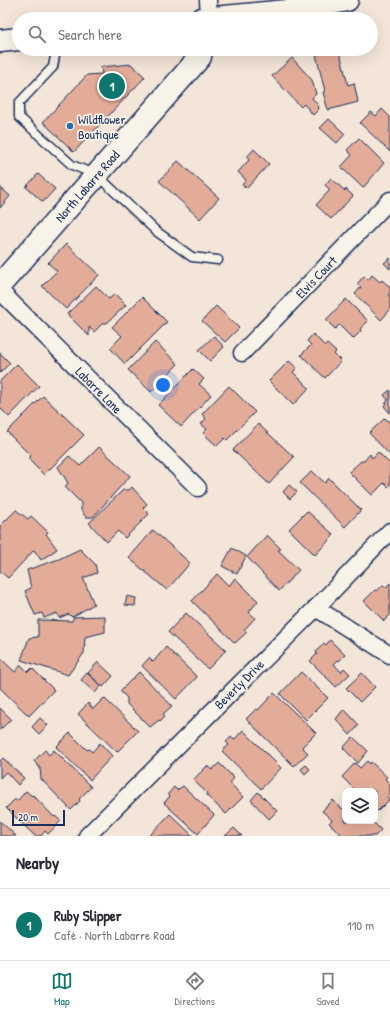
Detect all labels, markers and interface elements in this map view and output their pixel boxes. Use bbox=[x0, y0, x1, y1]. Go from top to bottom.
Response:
search box bbox=[12, 12, 378, 56]
icon: search bbox=[26, 23, 48, 45]
text: Search here bbox=[58, 24, 122, 45]
pin: 1 bbox=[99, 71, 125, 101]
place label: Wildflower Boutique bbox=[78, 110, 126, 143]
marker: Wildflower Boutique bbox=[65, 121, 75, 131]
street label: North Labarre Road bbox=[51, 146, 123, 226]
street label: Elvis Court bbox=[291, 252, 341, 302]
street label: Labarre Lane bbox=[72, 363, 126, 417]
your location bbox=[153, 375, 173, 395]
street label: Beverly Drive bbox=[210, 655, 268, 713]
map controls bbox=[342, 788, 378, 824]
button: layers bbox=[342, 788, 378, 824]
scale bar bbox=[12, 808, 65, 827]
text: 20 m bbox=[18, 810, 38, 824]
text: Nearby bbox=[16, 851, 59, 874]
text: Ruby Slipper bbox=[54, 905, 122, 926]
text: 1 bbox=[27, 916, 31, 934]
text: 110 m bbox=[347, 916, 374, 934]
text: Café · North Labarre Road bbox=[54, 926, 175, 944]
tab: Map bbox=[51, 970, 73, 1008]
tab: Directions bbox=[175, 970, 215, 1008]
tab: Saved bbox=[317, 970, 339, 1008]

